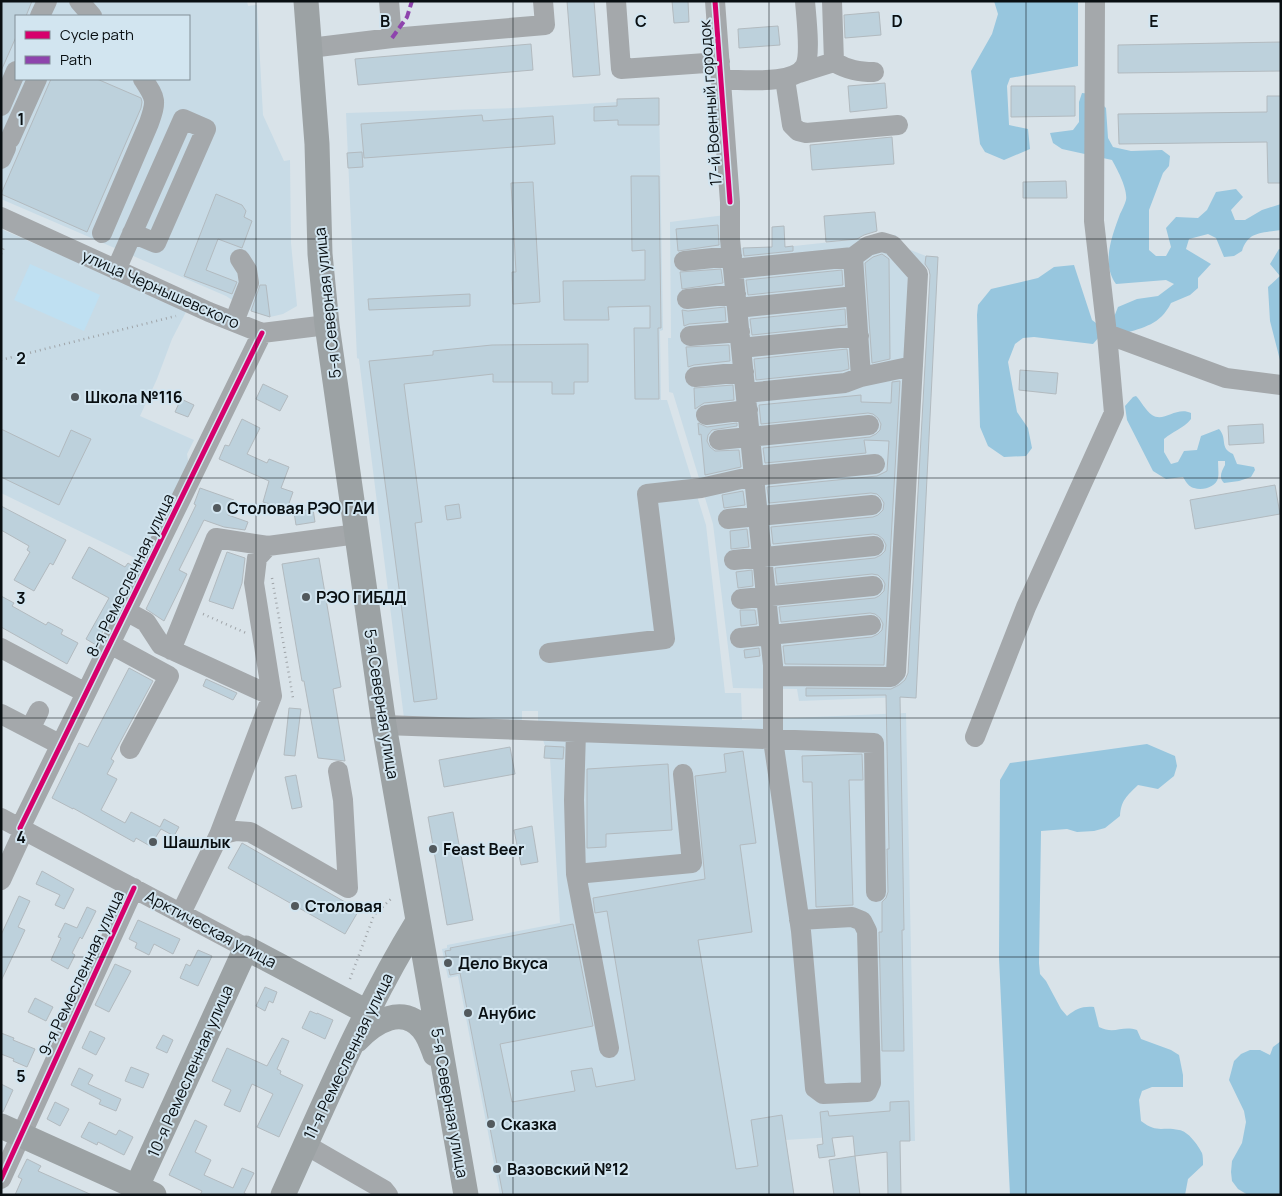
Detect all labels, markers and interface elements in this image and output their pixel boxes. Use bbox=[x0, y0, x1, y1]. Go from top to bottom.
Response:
text: B bbox=[380, 10, 390, 32]
text: C bbox=[635, 10, 647, 32]
text: D bbox=[891, 10, 903, 32]
text: E bbox=[1149, 10, 1159, 32]
legend bbox=[15, 15, 190, 80]
street label: 17-й Военный городок bbox=[693, 18, 727, 187]
text: Cycle path bbox=[60, 24, 134, 45]
text: Path bbox=[60, 49, 92, 70]
text: 1 bbox=[17, 108, 25, 130]
street label: 5-я Северная улица bbox=[308, 226, 346, 380]
street label: улица Чернышевского bbox=[79, 244, 243, 334]
text: 2 bbox=[16, 347, 26, 369]
place label: Школа №116 bbox=[85, 386, 183, 408]
marker: Школа №116 bbox=[69, 391, 81, 403]
street label: 8-я Ремесленная улица bbox=[81, 490, 179, 660]
place label: Столовая РЭО ГАИ bbox=[227, 497, 375, 519]
marker: Столовая РЭО ГАИ bbox=[211, 502, 223, 514]
place label: РЭО ГИБДД bbox=[316, 586, 407, 608]
text: 3 bbox=[16, 587, 26, 609]
marker: РЭО ГИБДД bbox=[300, 591, 312, 603]
street label: 5-я Северная улица bbox=[359, 627, 405, 781]
text: 4 bbox=[16, 826, 26, 848]
place label: Шашлык bbox=[163, 831, 231, 853]
marker: Шашлык bbox=[147, 836, 159, 848]
place label: Feast Beer bbox=[443, 838, 524, 860]
marker: Feast Beer bbox=[427, 843, 439, 855]
street label: Арктическая улица bbox=[141, 885, 281, 973]
street label: 9-я Ремесленная улица bbox=[33, 887, 129, 1059]
place label: Столовая bbox=[305, 895, 382, 917]
marker: Столовая bbox=[289, 900, 301, 912]
place label: Дело Вкуса bbox=[458, 952, 548, 974]
marker: Дело Вкуса bbox=[442, 957, 454, 969]
street label: 11-я Ремесленная улица bbox=[298, 969, 398, 1143]
street label: 10-я Ремесленная улица bbox=[142, 981, 238, 1161]
place label: Анубис bbox=[478, 1002, 536, 1024]
marker: Анубис bbox=[462, 1007, 474, 1019]
street label: 5-я Северная улица bbox=[426, 1026, 474, 1180]
text: 5 bbox=[16, 1065, 26, 1087]
place label: Сказка bbox=[501, 1113, 557, 1135]
marker: Сказка bbox=[485, 1118, 497, 1130]
place label: Вазовский №12 bbox=[507, 1158, 629, 1180]
marker: Вазовский №12 bbox=[491, 1163, 503, 1175]

